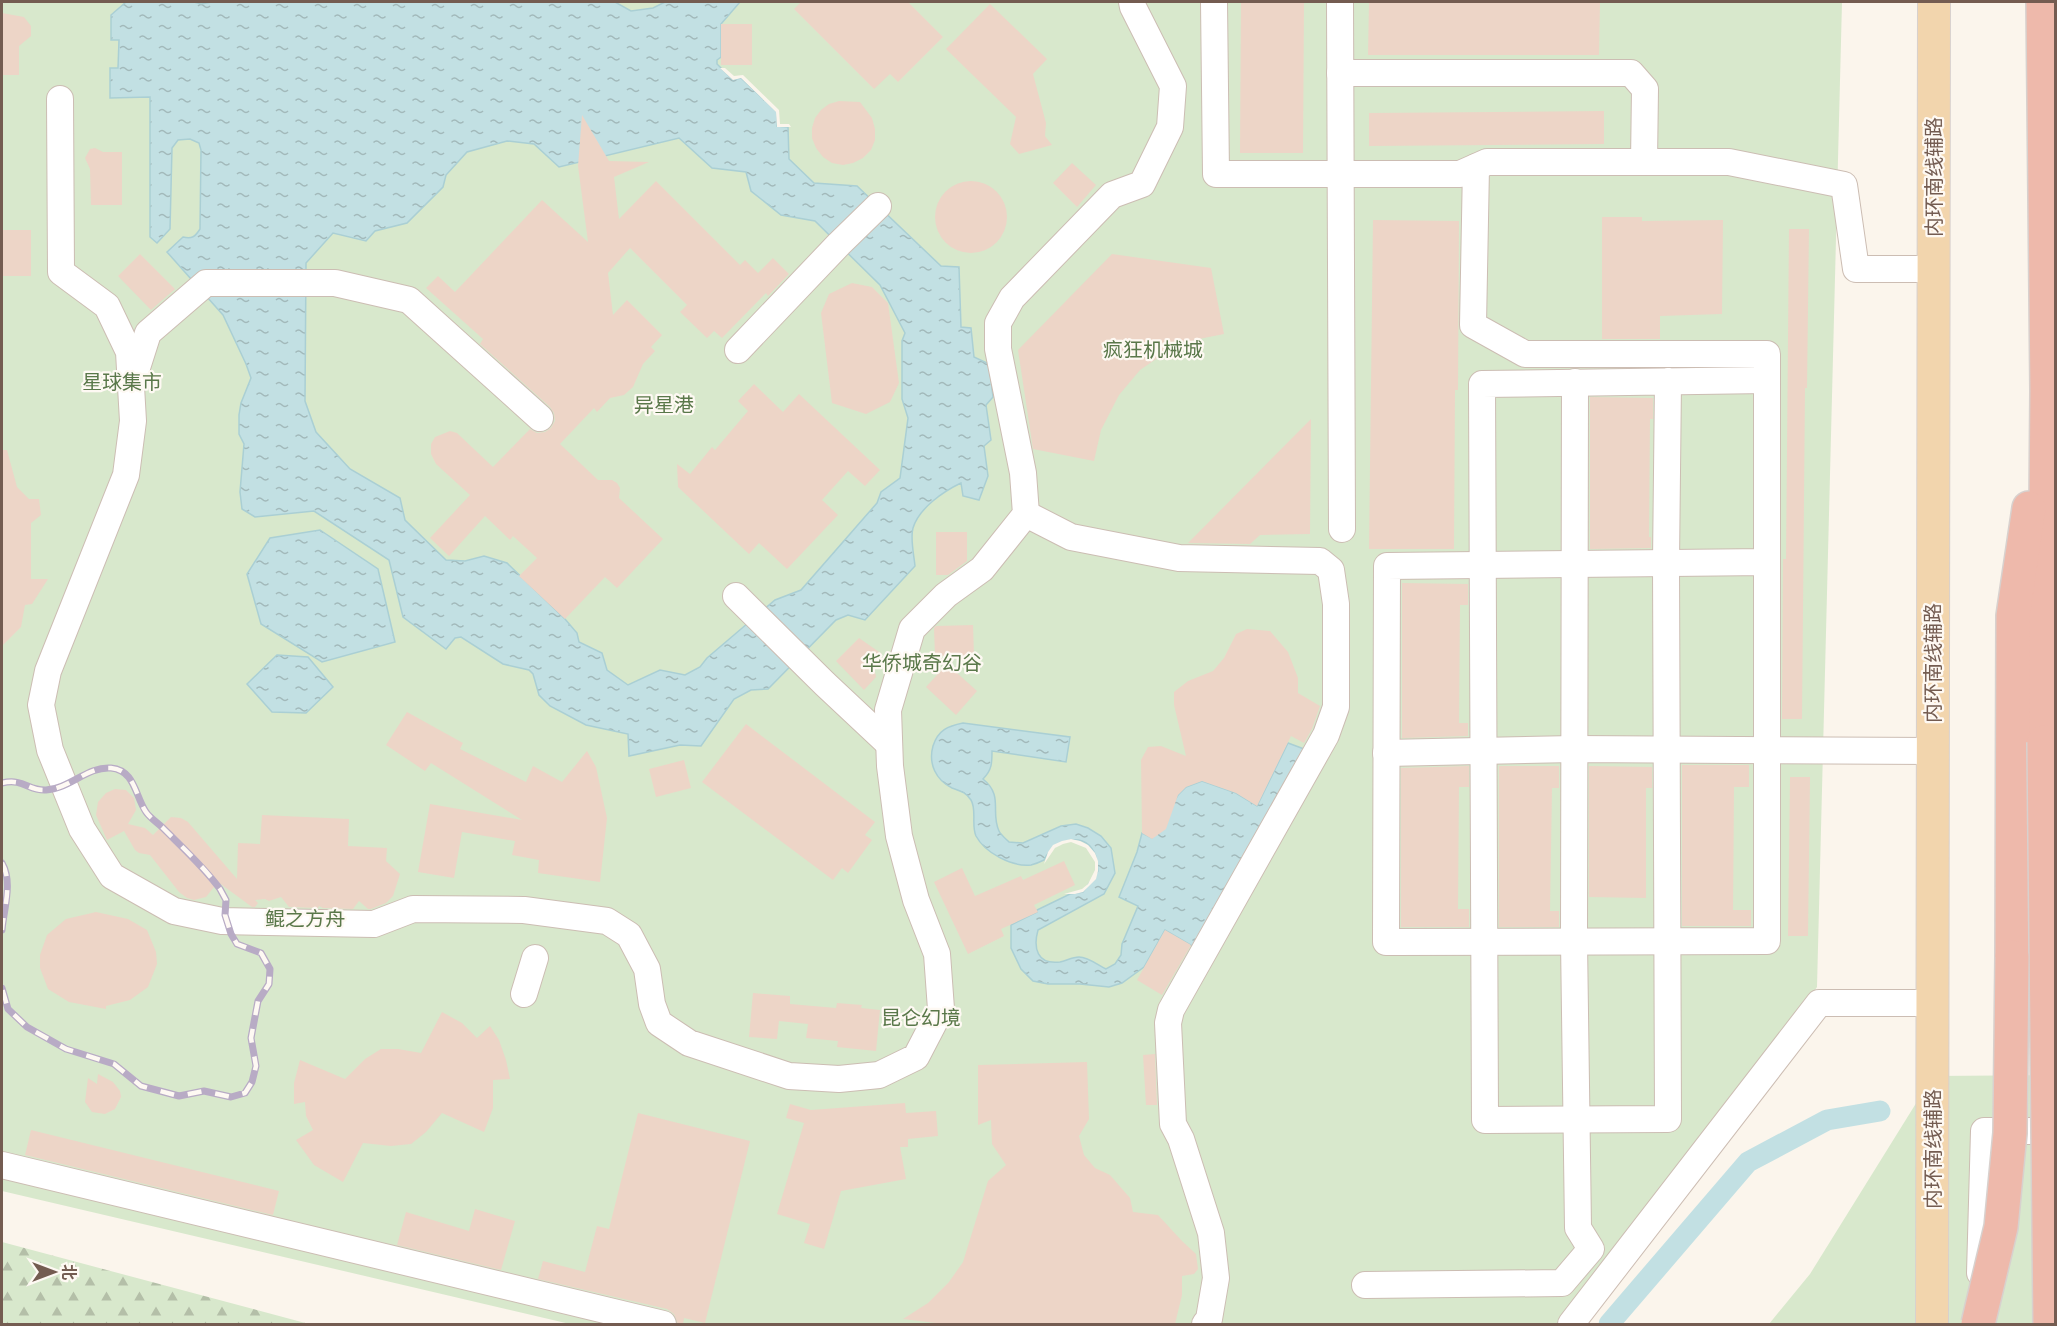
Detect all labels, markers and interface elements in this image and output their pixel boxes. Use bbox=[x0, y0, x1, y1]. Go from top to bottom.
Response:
street label: 内环南线辅路 bbox=[1922, 117, 1946, 237]
park label: 疯狂机械城 bbox=[1103, 338, 1203, 362]
park label: 星球集市 bbox=[82, 370, 162, 394]
park label: 异星港 bbox=[634, 393, 694, 417]
street label: 内环南线辅路 bbox=[1921, 603, 1945, 723]
park label: 华侨城奇幻谷 bbox=[862, 651, 982, 675]
park label: 鲲之方舟 bbox=[265, 907, 345, 931]
park label: 昆仑幻境 bbox=[881, 1006, 961, 1030]
street label: 内环南线辅路 bbox=[1921, 1089, 1945, 1209]
north arrow bbox=[24, 1242, 84, 1302]
text: 北 bbox=[59, 1264, 79, 1280]

